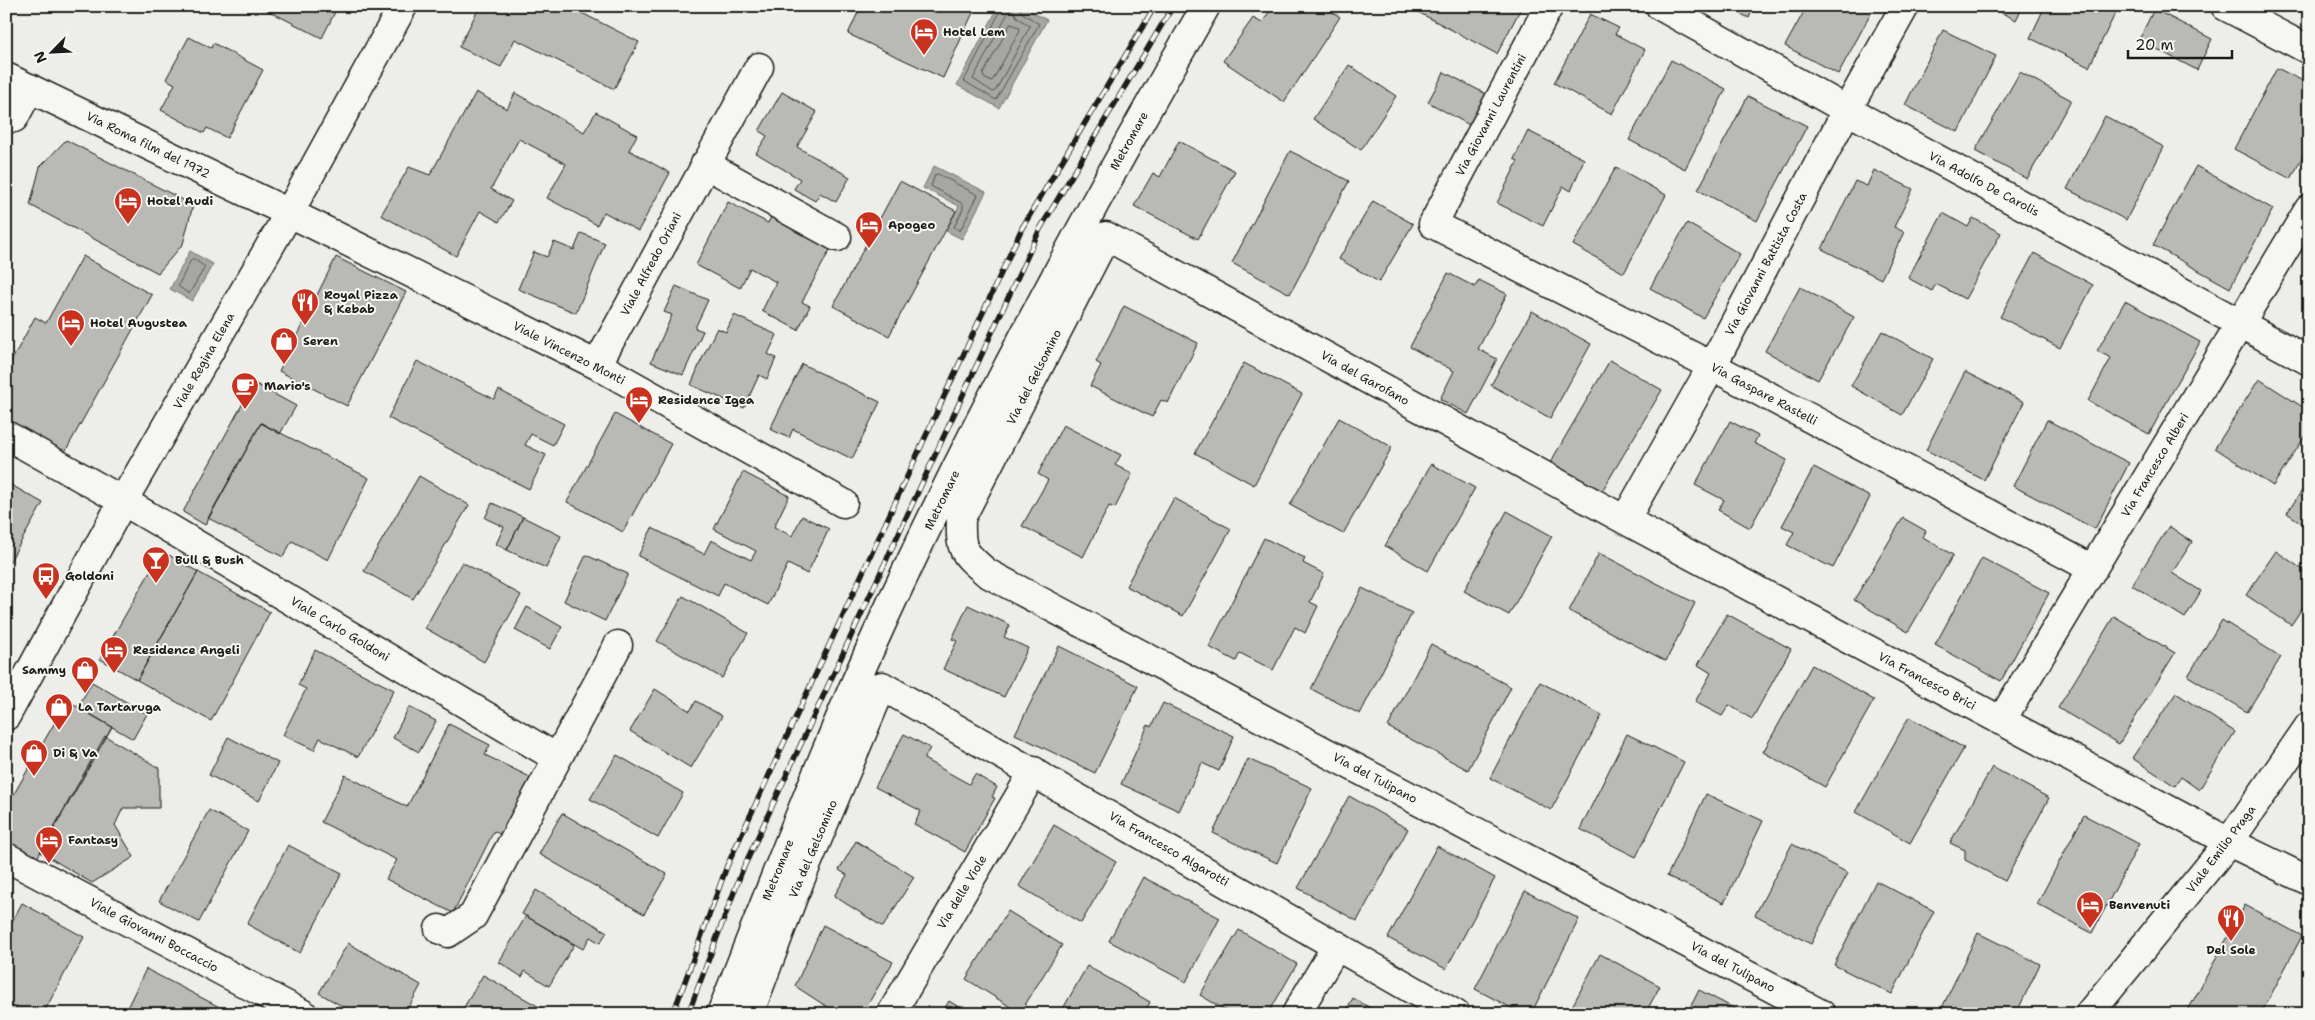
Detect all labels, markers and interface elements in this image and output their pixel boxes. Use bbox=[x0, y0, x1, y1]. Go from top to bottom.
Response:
hotel icon: Hotel Lem bbox=[909, 17, 939, 56]
place label: Hotel Lem bbox=[943, 24, 1005, 40]
north arrow bbox=[28, 28, 78, 78]
scale bar bbox=[2128, 28, 2231, 60]
text: 20 m bbox=[2135, 35, 2174, 55]
text: N bbox=[30, 49, 51, 66]
street label: Via Giovanni Laurentini bbox=[1452, 51, 1530, 179]
street label: Via Roma film del 1972 bbox=[83, 108, 213, 182]
street label: Metromare bbox=[1106, 109, 1152, 173]
street label: Via Adolfo De Carolis bbox=[1926, 148, 2042, 220]
hotel icon: Hotel Audi bbox=[113, 186, 143, 225]
street label: Via Giovanni Battista Costa bbox=[1721, 189, 1811, 338]
place label: Hotel Audi bbox=[147, 193, 213, 209]
street label: Viale Alfredo Oriani bbox=[617, 209, 685, 319]
hotel icon: Apogeo bbox=[854, 210, 884, 249]
place label: Apogeo bbox=[888, 217, 935, 233]
restaurant icon: Royal Pizza & Kebab bbox=[290, 287, 320, 326]
place label: Royal Pizza & Kebab bbox=[324, 287, 399, 317]
hotel icon: Hotel Augustea bbox=[56, 308, 86, 347]
street label: Viale Regina Elena bbox=[170, 309, 239, 412]
place label: Hotel Augustea bbox=[90, 315, 188, 331]
street label: Viale Vincenzo Monti bbox=[510, 318, 628, 388]
shop icon: Seren bbox=[269, 326, 299, 365]
street label: Via del Gelsomino bbox=[1003, 326, 1065, 428]
place label: Seren bbox=[303, 333, 338, 349]
street label: Via del Garofano bbox=[1318, 347, 1412, 409]
street label: Via Gaspare Rastelli bbox=[1708, 359, 1820, 429]
cafe icon: Mario's bbox=[230, 371, 260, 410]
place label: Mario's bbox=[264, 378, 311, 394]
hotel icon: Residence Igea bbox=[624, 385, 654, 424]
place label: Residence Igea bbox=[658, 392, 755, 408]
street label: Via Francesco Alberi bbox=[2118, 410, 2192, 520]
street label: Metromare bbox=[921, 467, 964, 533]
bar icon: Bull & Bush bbox=[141, 545, 171, 584]
place label: Bull & Bush bbox=[175, 552, 244, 568]
bus stop icon: Goldoni bbox=[31, 561, 61, 600]
place label: Goldoni bbox=[65, 568, 114, 584]
street label: Viale Carlo Goldoni bbox=[287, 593, 393, 665]
hotel icon: Residence Angeli bbox=[99, 635, 129, 674]
place label: Residence Angeli bbox=[133, 642, 240, 658]
street label: Via Francesco Brici bbox=[1875, 648, 1979, 714]
shop icon: Sammy bbox=[70, 655, 100, 694]
place label: Sammy bbox=[22, 662, 66, 678]
shop icon: La Tartaruga bbox=[44, 692, 74, 731]
place label: La Tartaruga bbox=[78, 699, 162, 715]
shop icon: Di & Va bbox=[19, 738, 49, 777]
place label: Di & Va bbox=[53, 745, 98, 761]
street label: Via del Tulipano bbox=[1330, 749, 1420, 807]
street label: Via del Gelsomino bbox=[785, 797, 841, 901]
street label: Viale Emilio Praga bbox=[2183, 802, 2260, 896]
street label: Via Francesco Algarotti bbox=[1106, 808, 1232, 890]
hotel icon: Fantasy bbox=[34, 825, 64, 864]
place label: Fantasy bbox=[68, 832, 118, 848]
street label: Metromare bbox=[758, 837, 798, 903]
street label: Via delle Viole bbox=[934, 852, 991, 932]
hotel icon: Benvenuti bbox=[2075, 890, 2105, 929]
street label: Viale Giovanni Boccaccio bbox=[87, 894, 221, 976]
place label: Benvenuti bbox=[2109, 897, 2170, 913]
restaurant icon: Del Sole bbox=[2216, 903, 2246, 942]
street label: Via del Tulipano bbox=[1688, 938, 1778, 996]
place label: Del Sole bbox=[2206, 942, 2256, 958]

